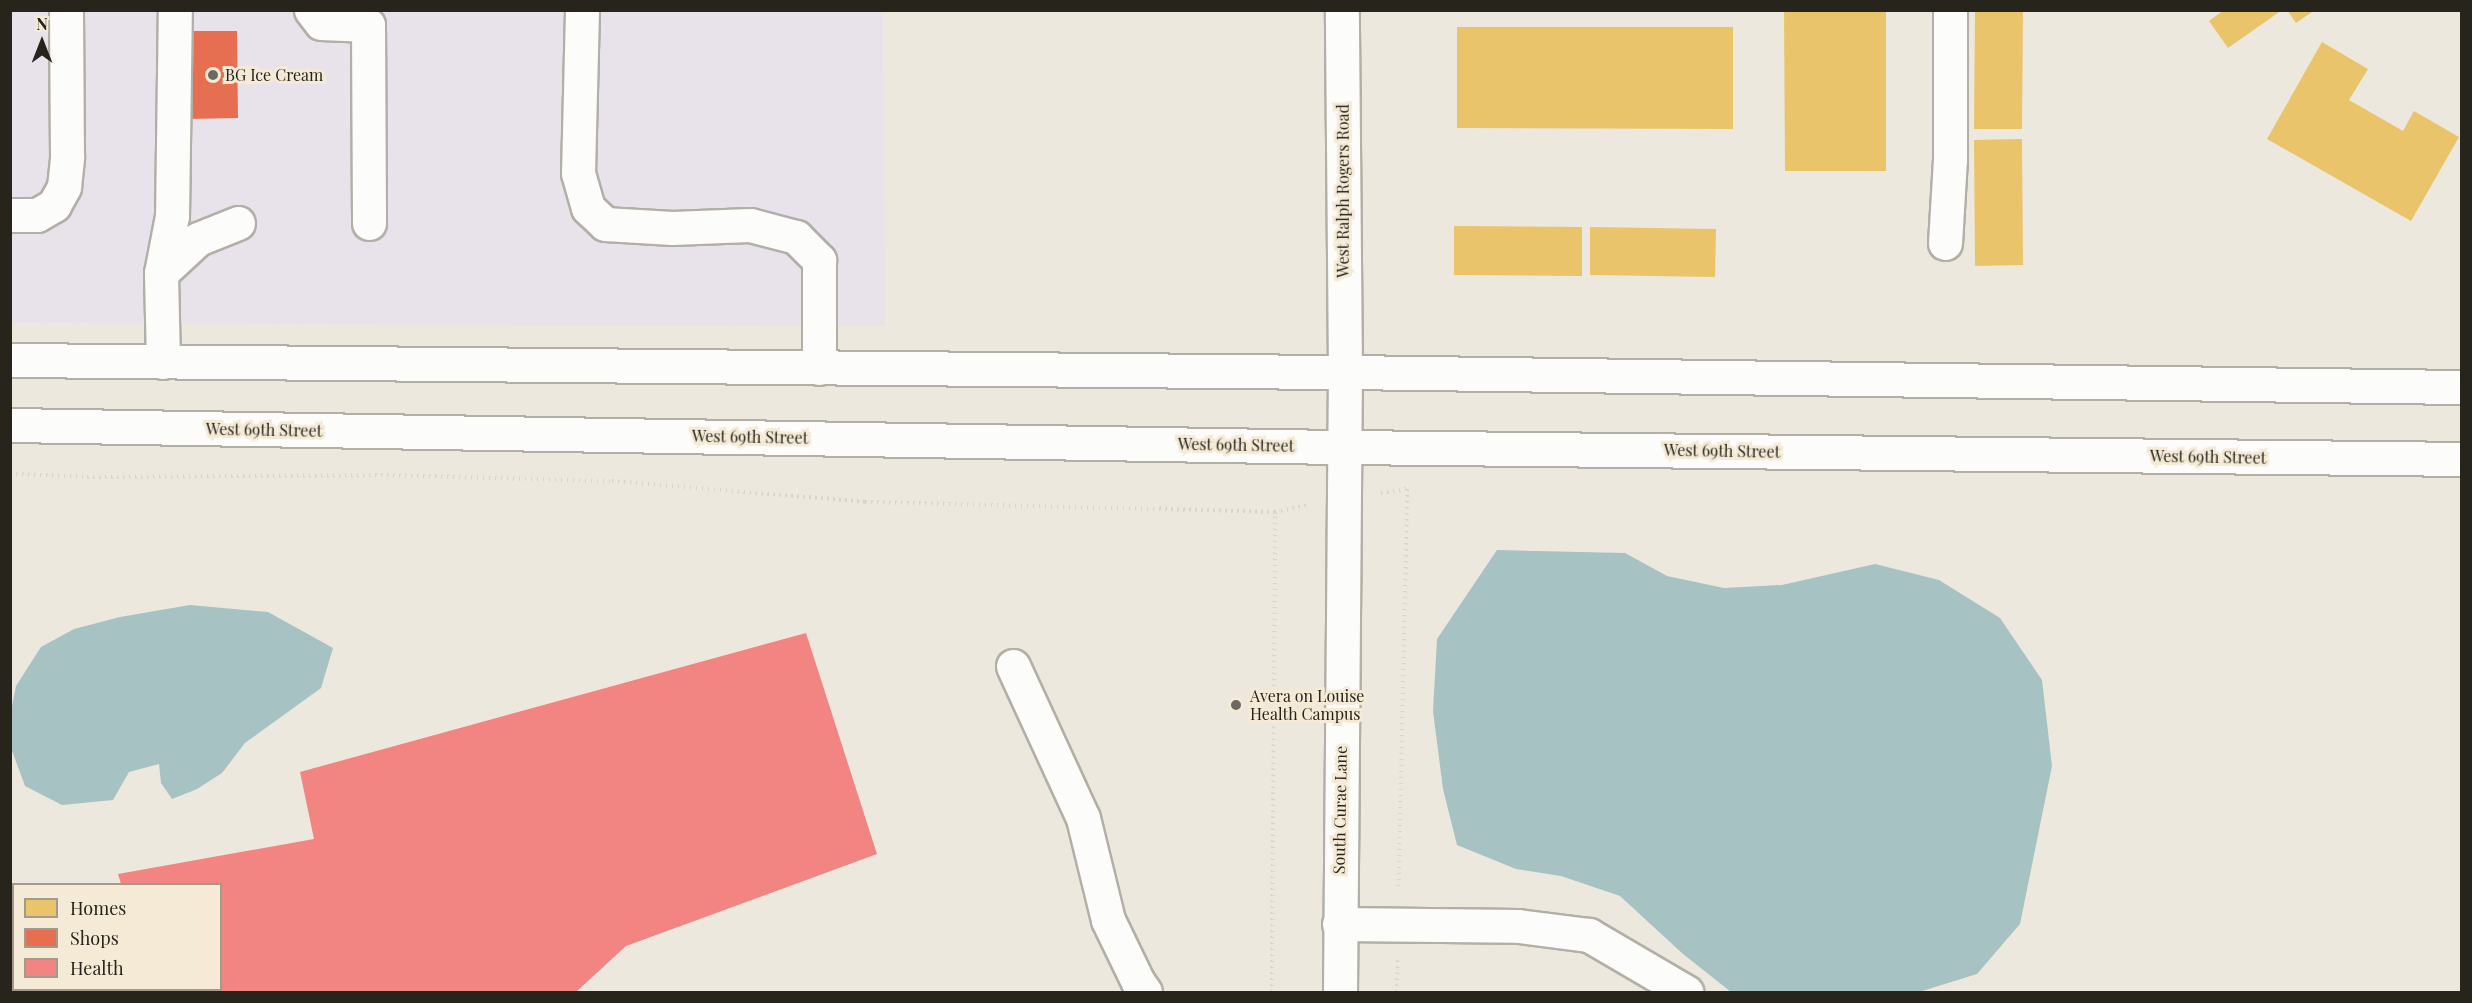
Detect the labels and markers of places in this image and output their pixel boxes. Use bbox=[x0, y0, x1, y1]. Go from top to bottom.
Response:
place label: BG Ice Cream bbox=[225, 65, 323, 85]
marker: BG Ice Cream bbox=[206, 68, 220, 82]
place label: Avera on Louise Health Campus bbox=[1250, 686, 1365, 724]
marker: Avera on Louise Health Campus bbox=[1227, 696, 1245, 714]

